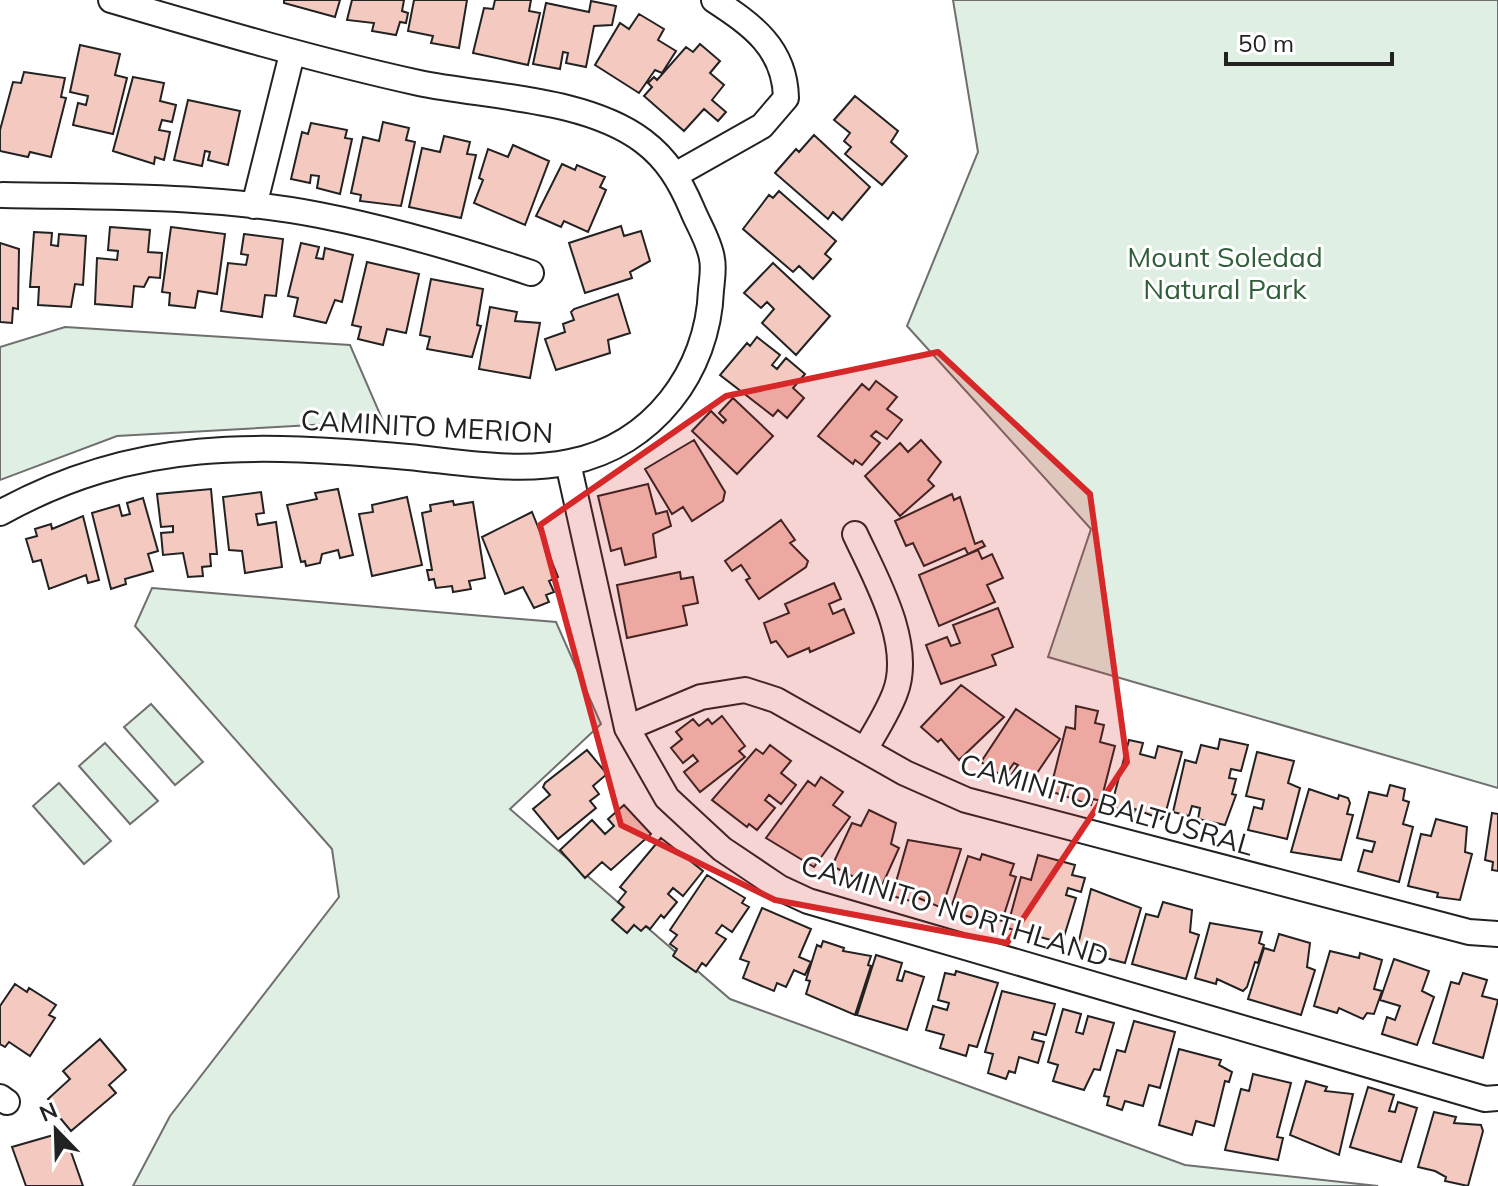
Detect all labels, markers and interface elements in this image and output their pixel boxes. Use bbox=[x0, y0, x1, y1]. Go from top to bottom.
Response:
scale bar bbox=[1226, 16, 1392, 66]
text: 50 m bbox=[1238, 28, 1294, 58]
park label: Mount Soledad Natural Park bbox=[1127, 239, 1323, 306]
street label: CAMINITO MERION bbox=[300, 402, 554, 450]
street label: CAMINITO BALTUSRAL bbox=[956, 745, 1258, 863]
street label: CAMINITO NORTHLAND bbox=[797, 846, 1113, 974]
north arrow bbox=[16, 1090, 96, 1170]
text: N bbox=[35, 1095, 61, 1128]

